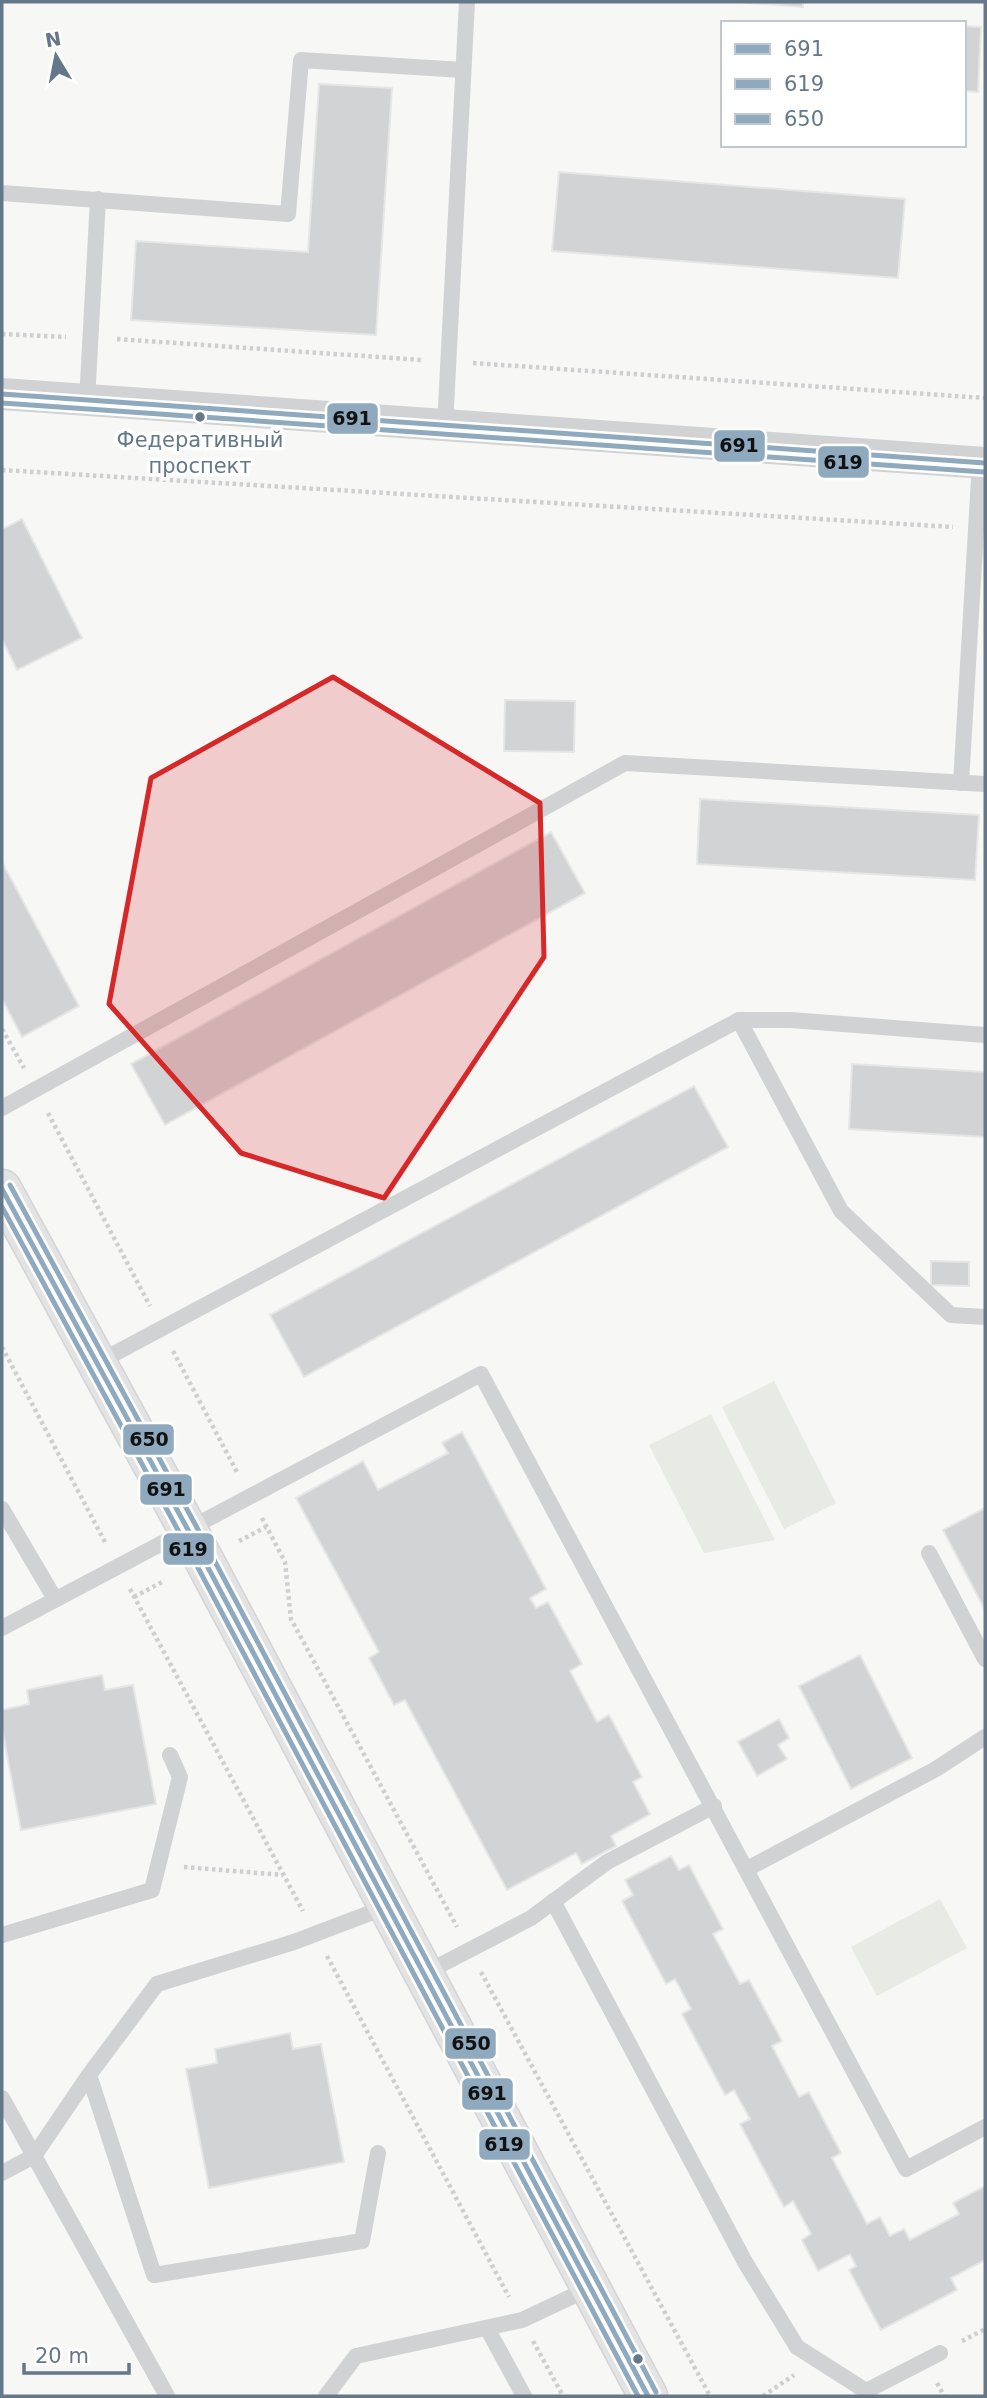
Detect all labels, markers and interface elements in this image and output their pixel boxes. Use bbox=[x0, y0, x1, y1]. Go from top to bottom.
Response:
north arrow bbox=[21, 21, 91, 91]
legend bbox=[721, 21, 966, 147]
text: N bbox=[43, 27, 63, 51]
text: 691 bbox=[784, 37, 824, 61]
text: 619 bbox=[784, 72, 824, 96]
text: 650 bbox=[784, 107, 824, 131]
line badge: 691 bbox=[326, 402, 379, 435]
text: 691 bbox=[332, 407, 372, 429]
marker: Федеративный проспект bbox=[193, 410, 207, 424]
place label: Федеративный проспект bbox=[117, 428, 283, 478]
line badge: 691 bbox=[713, 429, 766, 463]
text: 691 bbox=[719, 434, 759, 456]
line badge: 619 bbox=[817, 445, 870, 479]
text: 619 bbox=[823, 451, 863, 473]
line badge: 650 bbox=[122, 1423, 175, 1456]
text: 650 bbox=[129, 1428, 169, 1450]
line badge: 691 bbox=[139, 1473, 193, 1506]
text: 691 bbox=[146, 1478, 186, 1500]
line badge: 619 bbox=[162, 1532, 215, 1566]
text: 619 bbox=[168, 1538, 208, 1560]
line badge: 650 bbox=[444, 2027, 497, 2060]
text: 650 bbox=[451, 2032, 491, 2054]
line badge: 691 bbox=[461, 2077, 514, 2111]
text: 691 bbox=[467, 2082, 507, 2104]
line badge: 619 bbox=[478, 2128, 531, 2161]
text: 619 bbox=[484, 2133, 524, 2155]
scale bar bbox=[24, 2332, 130, 2376]
text: 20 m bbox=[35, 2344, 89, 2368]
unlabelled marker bbox=[631, 2352, 645, 2366]

